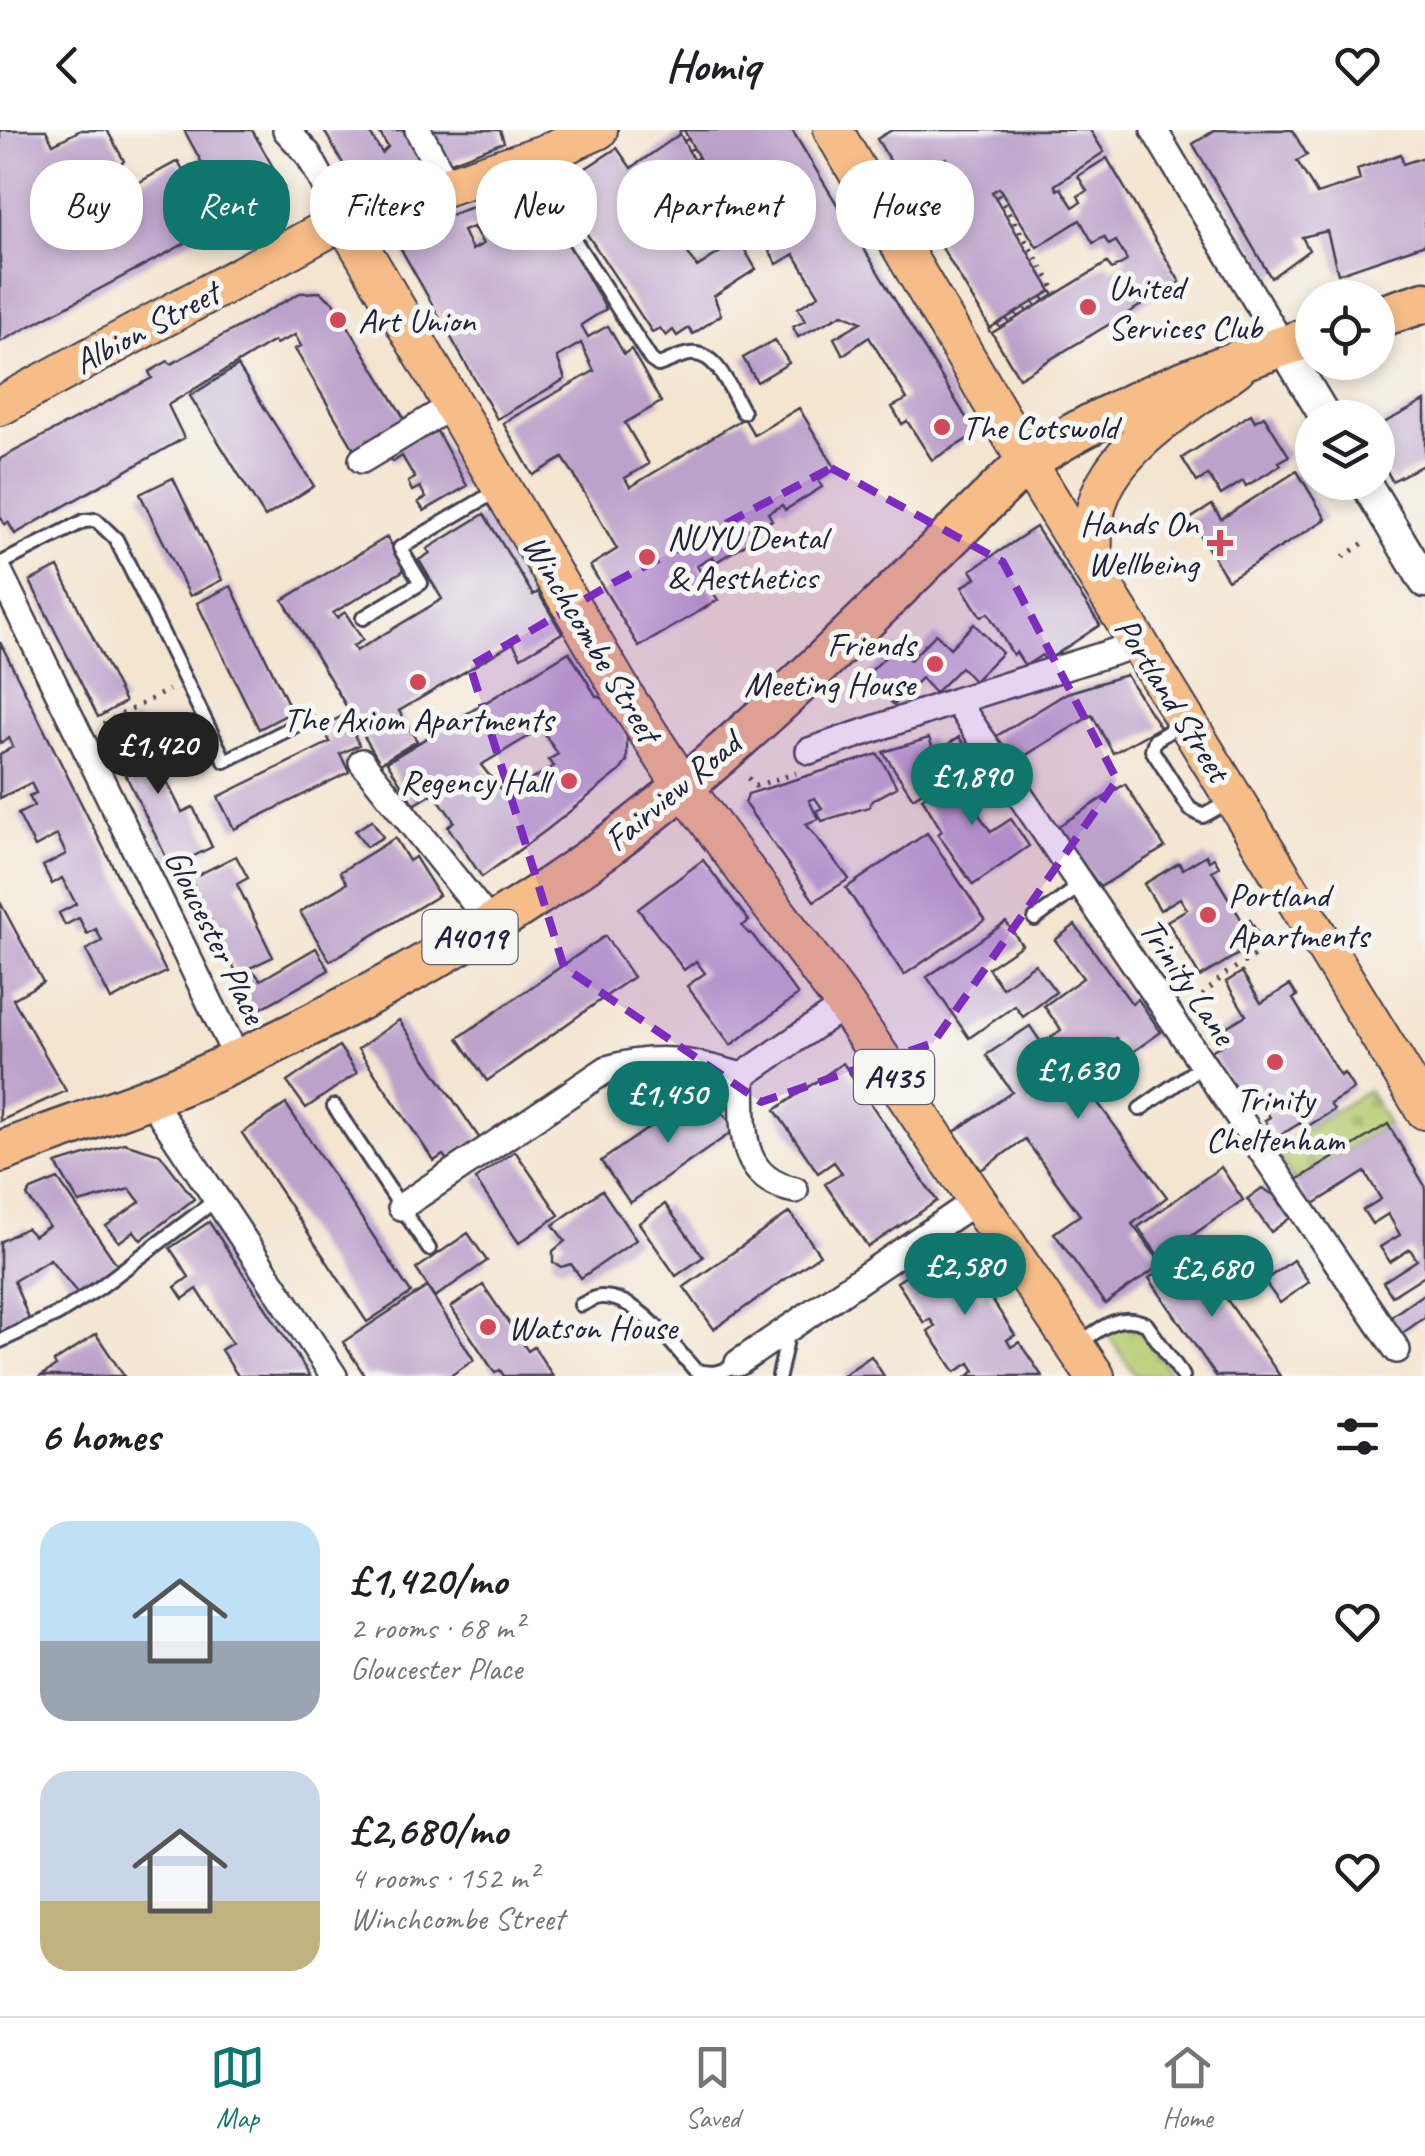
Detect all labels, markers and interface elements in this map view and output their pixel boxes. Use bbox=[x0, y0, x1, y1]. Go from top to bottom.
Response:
text: Homiq bbox=[666, 37, 759, 94]
icon: back bbox=[40, 38, 95, 93]
icon: heart bbox=[1330, 38, 1385, 93]
chip: Buy bbox=[30, 160, 143, 250]
chip: Rent bbox=[163, 160, 290, 250]
chip: Filters bbox=[310, 160, 456, 250]
chip: New bbox=[476, 160, 597, 250]
chip: Apartment bbox=[617, 160, 816, 250]
chip: House bbox=[836, 160, 974, 250]
place label: United Services Club bbox=[1108, 265, 1264, 350]
street label: Albion Street bbox=[66, 268, 230, 384]
map controls bbox=[1295, 280, 1395, 500]
button: locate bbox=[1295, 280, 1395, 380]
marker: United Services Club bbox=[1077, 296, 1099, 318]
place label: Art Union bbox=[358, 298, 476, 343]
marker: Art Union bbox=[327, 309, 349, 331]
button: layers bbox=[1295, 400, 1395, 500]
place label: The Cotswold bbox=[962, 405, 1123, 450]
marker: The Cotswold bbox=[931, 416, 953, 438]
place label: Hands On Wellbeing bbox=[1080, 501, 1201, 586]
place label: NUYU Dental & Aesthetics bbox=[667, 515, 832, 600]
street label: Winchcombe Street bbox=[512, 526, 673, 754]
marker: Hands On Wellbeing bbox=[1207, 530, 1233, 556]
marker: NUYU Dental & Aesthetics bbox=[636, 546, 658, 568]
street label: Portland Street bbox=[1104, 609, 1243, 793]
place label: Friends Meeting House bbox=[744, 622, 918, 707]
marker: Friends Meeting House bbox=[924, 653, 946, 675]
marker: The Axiom Apartments bbox=[407, 671, 429, 693]
place label: The Axiom Apartments bbox=[283, 697, 556, 742]
pin: £1,420 bbox=[77, 712, 239, 797]
street label: Fairview Road bbox=[595, 718, 754, 861]
text: £1,420 bbox=[119, 724, 197, 765]
pin: £1,890 bbox=[891, 743, 1053, 828]
text: £1,890 bbox=[933, 755, 1011, 796]
place label: Regency Hall bbox=[400, 759, 555, 804]
marker: Regency Hall bbox=[558, 770, 580, 792]
street label: Gloucester Place bbox=[154, 842, 278, 1033]
place label: Portland Apartments bbox=[1228, 873, 1372, 958]
marker: Portland Apartments bbox=[1197, 904, 1219, 926]
street label: Trinity Lane bbox=[1129, 909, 1248, 1055]
road number: A4019 bbox=[422, 910, 518, 964]
pin: £1,630 bbox=[997, 1037, 1159, 1122]
text: £1,630 bbox=[1038, 1049, 1118, 1090]
road number: A435 bbox=[854, 1050, 934, 1104]
marker: Trinity Cheltenham bbox=[1264, 1051, 1286, 1073]
pin: £1,450 bbox=[587, 1061, 749, 1146]
text: £1,450 bbox=[629, 1073, 707, 1114]
place label: Trinity Cheltenham bbox=[1206, 1077, 1346, 1162]
pin: £2,580 bbox=[884, 1233, 1046, 1318]
pin: £2,680 bbox=[1131, 1235, 1293, 1320]
text: £2,580 bbox=[926, 1245, 1004, 1286]
text: £2,680 bbox=[1172, 1247, 1252, 1288]
place label: Watson House bbox=[508, 1305, 680, 1350]
marker: Watson House bbox=[477, 1316, 499, 1338]
icon: filters bbox=[1330, 1409, 1385, 1464]
text: 6 homes bbox=[40, 1410, 159, 1463]
text: £1,420/mo bbox=[350, 1554, 507, 1607]
icon: home bbox=[120, 1561, 240, 1681]
icon: heart bbox=[1330, 1594, 1385, 1649]
text: 2 rooms · 68 m² bbox=[350, 1607, 523, 1648]
text: Gloucester Place bbox=[350, 1648, 522, 1689]
text: £2,680/mo bbox=[350, 1804, 508, 1857]
icon: home bbox=[120, 1811, 240, 1931]
icon: heart bbox=[1330, 1844, 1385, 1899]
text: 4 rooms · 152 m² bbox=[350, 1857, 537, 1898]
text: Winchcombe Street bbox=[350, 1898, 564, 1939]
tab: Map bbox=[210, 2040, 265, 2135]
tab: Saved bbox=[685, 2040, 740, 2135]
tab: Home bbox=[1160, 2040, 1215, 2135]

